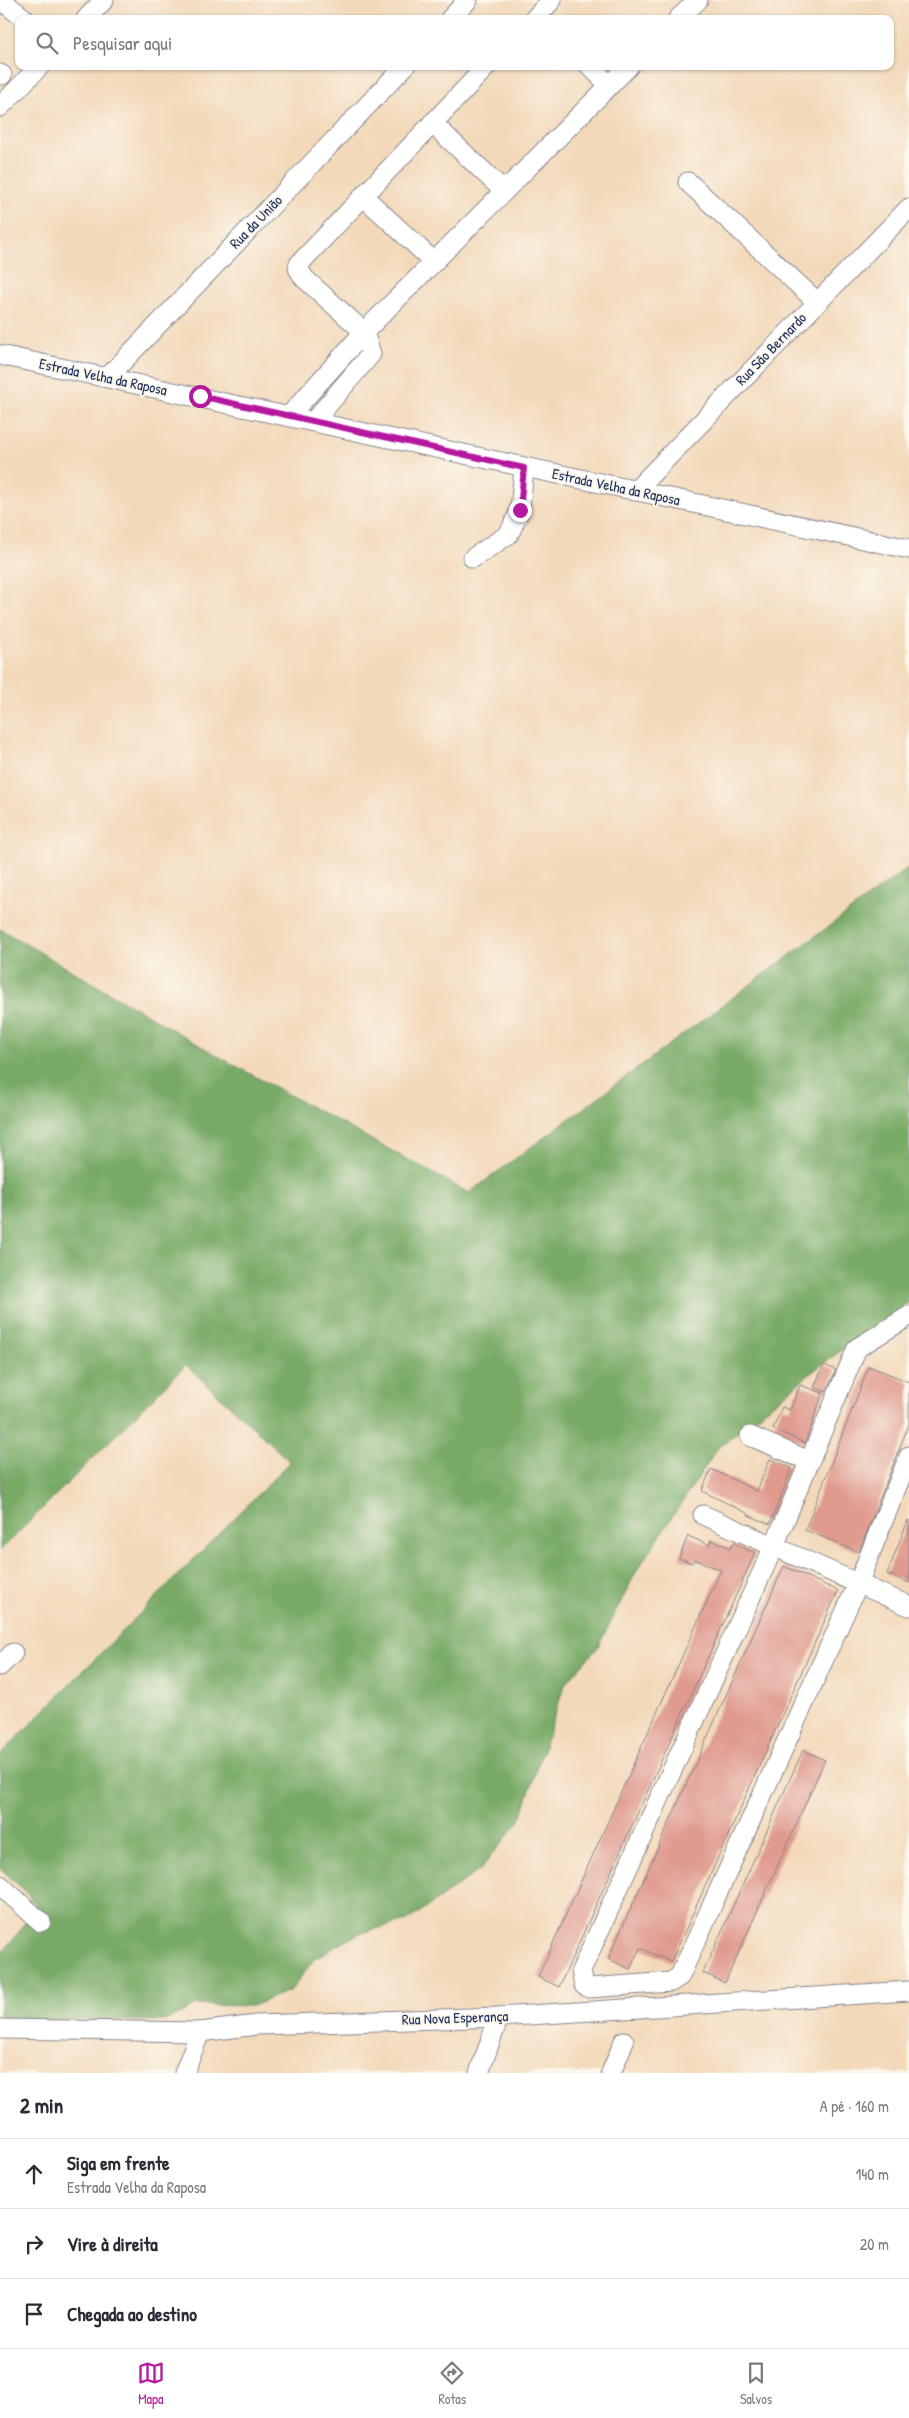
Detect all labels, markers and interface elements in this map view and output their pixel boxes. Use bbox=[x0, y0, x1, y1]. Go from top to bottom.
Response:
search box bbox=[15, 15, 894, 70]
icon: search bbox=[33, 29, 61, 57]
text: Pesquisar aqui bbox=[73, 30, 172, 56]
street label: Rua da União bbox=[225, 190, 287, 253]
street label: Rua São Bernardo bbox=[730, 308, 811, 390]
street label: Estrada Velha da Raposa bbox=[37, 353, 169, 400]
route start bbox=[189, 385, 212, 408]
street label: Estrada Velha da Raposa bbox=[550, 463, 682, 510]
route end bbox=[509, 499, 532, 522]
street label: Rua Nova Esperança bbox=[401, 2005, 509, 2030]
text: 2 min bbox=[20, 2091, 63, 2120]
text: A pé · 160 m bbox=[820, 2095, 889, 2117]
text: Siga em frente bbox=[67, 2150, 170, 2176]
icon: ahead bbox=[20, 2160, 48, 2188]
text: 140 m bbox=[855, 2163, 889, 2185]
text: Estrada Velha da Raposa bbox=[67, 2176, 206, 2198]
icon: right bbox=[20, 2230, 48, 2258]
text: Vire à direita bbox=[67, 2231, 158, 2257]
text: 20 m bbox=[860, 2233, 889, 2255]
icon: arrive bbox=[20, 2300, 48, 2328]
text: Chegada ao destino bbox=[67, 2301, 197, 2327]
tab: Mapa bbox=[137, 2359, 165, 2408]
tab: Rotas bbox=[438, 2359, 466, 2408]
tab: Salvos bbox=[740, 2359, 772, 2408]

